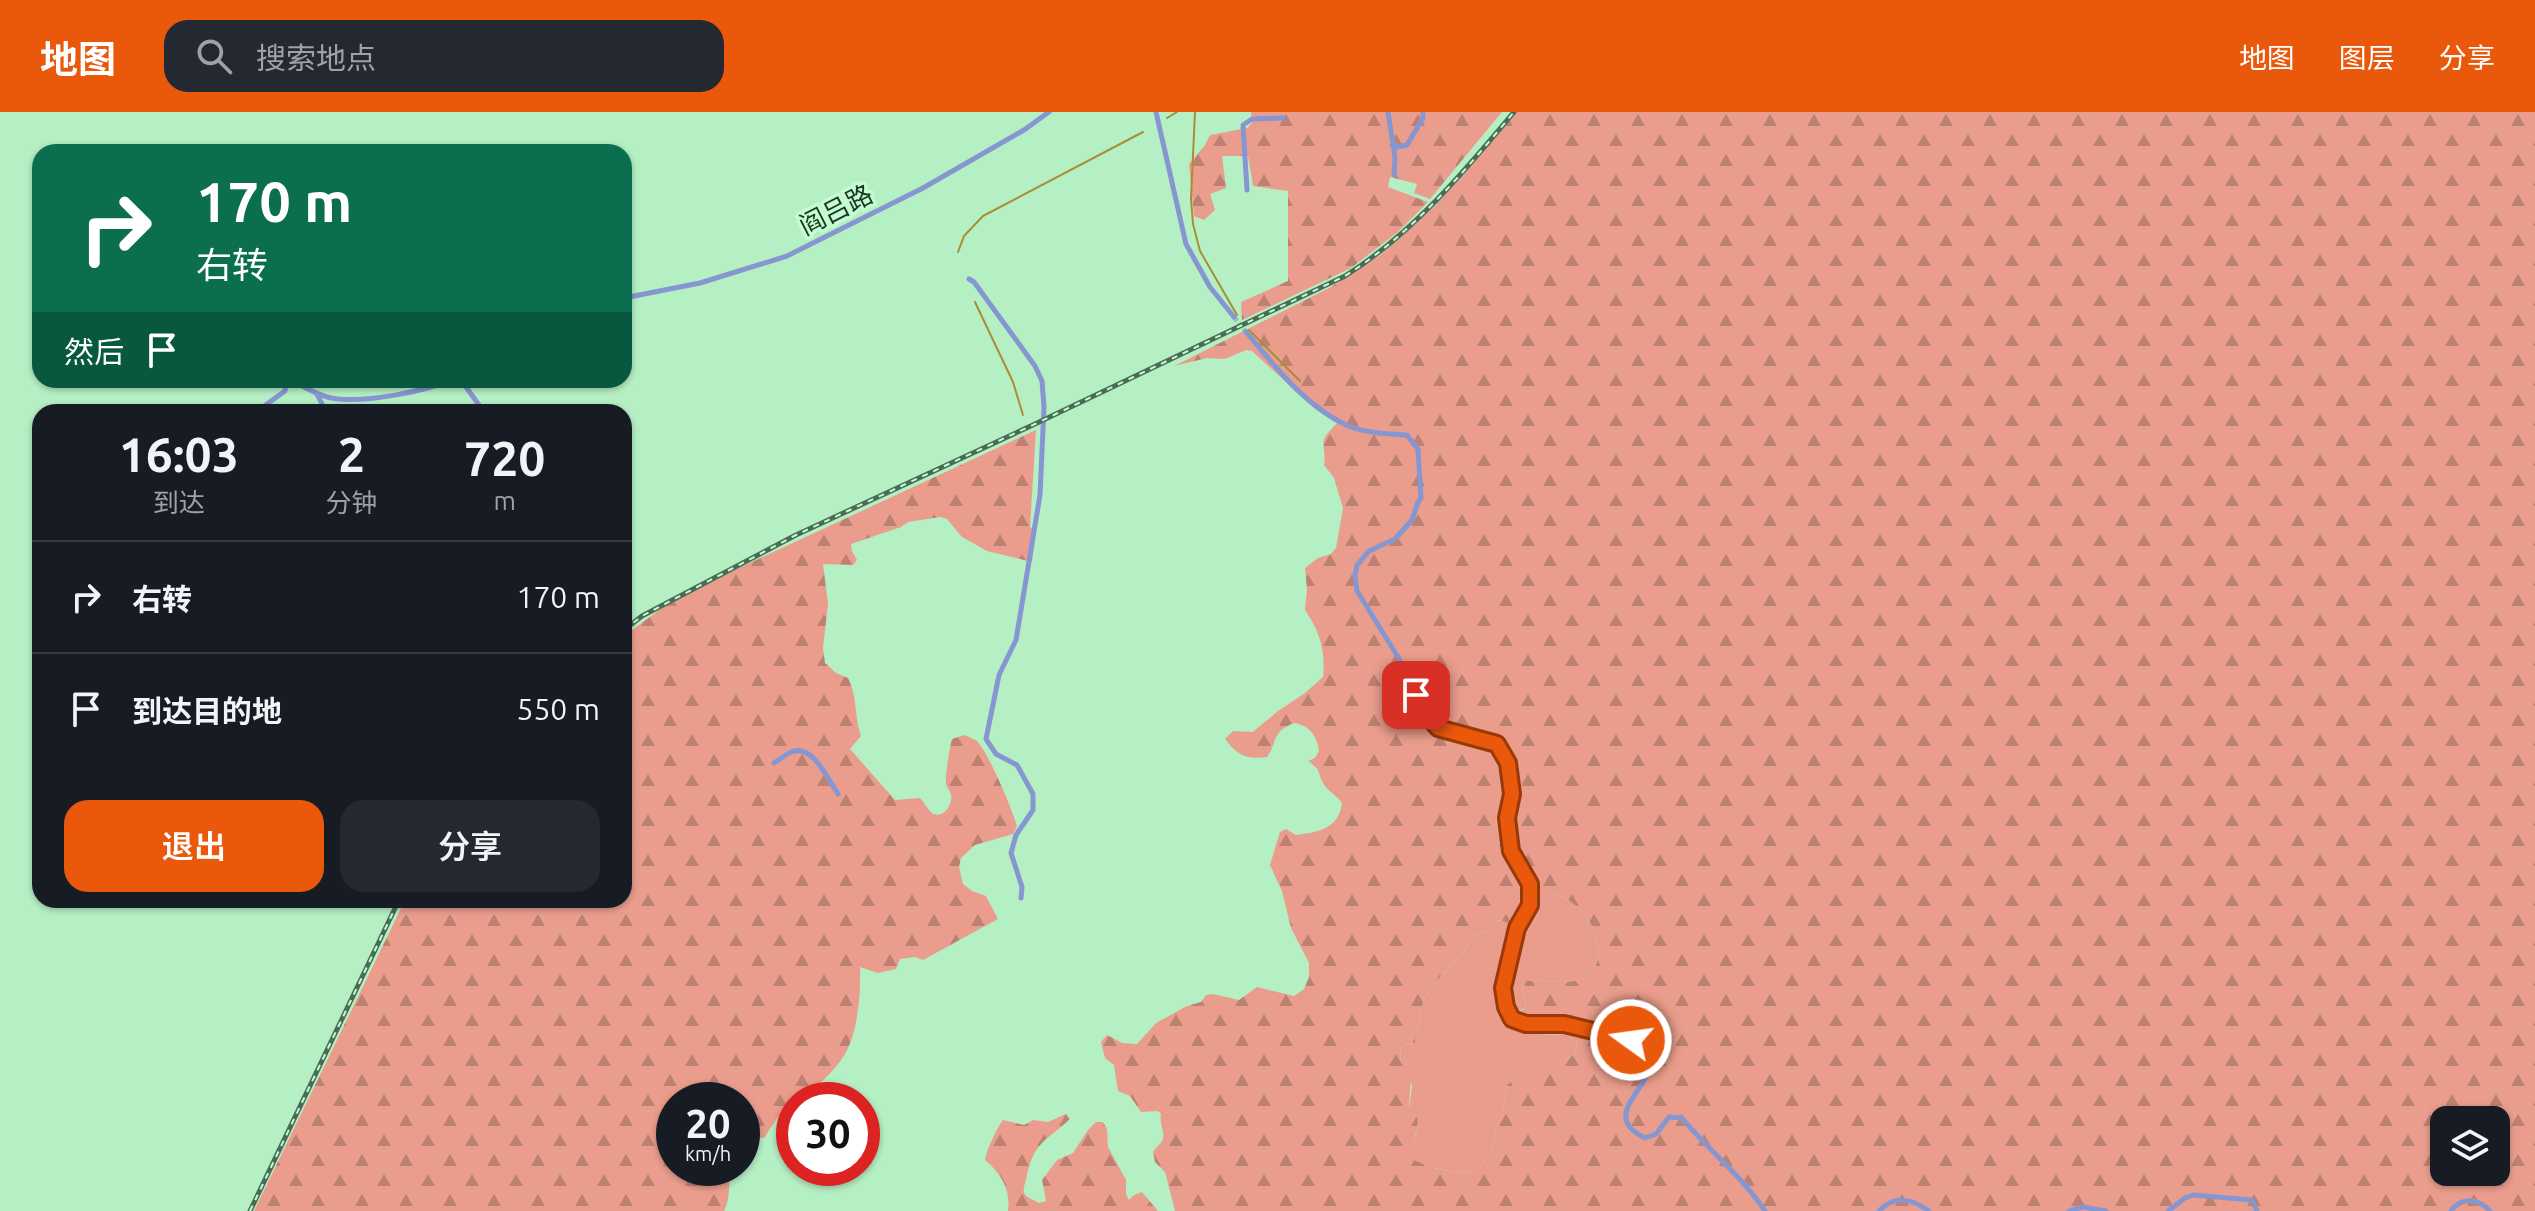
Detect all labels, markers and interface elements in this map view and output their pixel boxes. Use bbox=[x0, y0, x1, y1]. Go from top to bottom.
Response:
search box bbox=[164, 20, 724, 92]
icon: search bbox=[192, 34, 236, 78]
text: 地图 bbox=[40, 38, 116, 80]
text: 搜索地点 bbox=[256, 41, 376, 75]
text: 地图 bbox=[2239, 42, 2295, 73]
text: 图层 bbox=[2339, 42, 2395, 73]
text: 分享 bbox=[2439, 42, 2495, 73]
text: 170 m bbox=[196, 170, 352, 233]
icon: right bbox=[64, 176, 168, 280]
street label: 阎吕路 bbox=[794, 179, 877, 240]
text: 右转 bbox=[196, 244, 268, 285]
icon: arrive bbox=[140, 328, 184, 372]
text: 然后 bbox=[64, 335, 124, 369]
text: 16:03 bbox=[119, 427, 239, 481]
text: 2 bbox=[338, 427, 365, 481]
text: 720 bbox=[464, 431, 545, 485]
text: m bbox=[493, 486, 516, 515]
text: 到达 bbox=[153, 488, 205, 517]
text: 分钟 bbox=[325, 488, 377, 517]
icon: right bbox=[64, 575, 108, 619]
text: 170 m bbox=[516, 580, 600, 614]
text: 右转 bbox=[132, 582, 192, 616]
pin bbox=[1382, 661, 1450, 729]
icon: arrive bbox=[1394, 673, 1438, 717]
icon: arrive bbox=[64, 687, 108, 731]
text: 550 m bbox=[516, 692, 600, 726]
text: 到达目的地 bbox=[132, 694, 282, 728]
button: 退出 bbox=[64, 800, 324, 892]
button: 分享 bbox=[340, 800, 600, 892]
position arrow bbox=[1589, 998, 1673, 1082]
speed limit sign: 30 bbox=[776, 1082, 880, 1186]
text: 20 bbox=[685, 1101, 731, 1146]
map controls bbox=[2430, 1106, 2510, 1186]
button: layers bbox=[2430, 1106, 2510, 1186]
text: km/h bbox=[685, 1142, 731, 1165]

